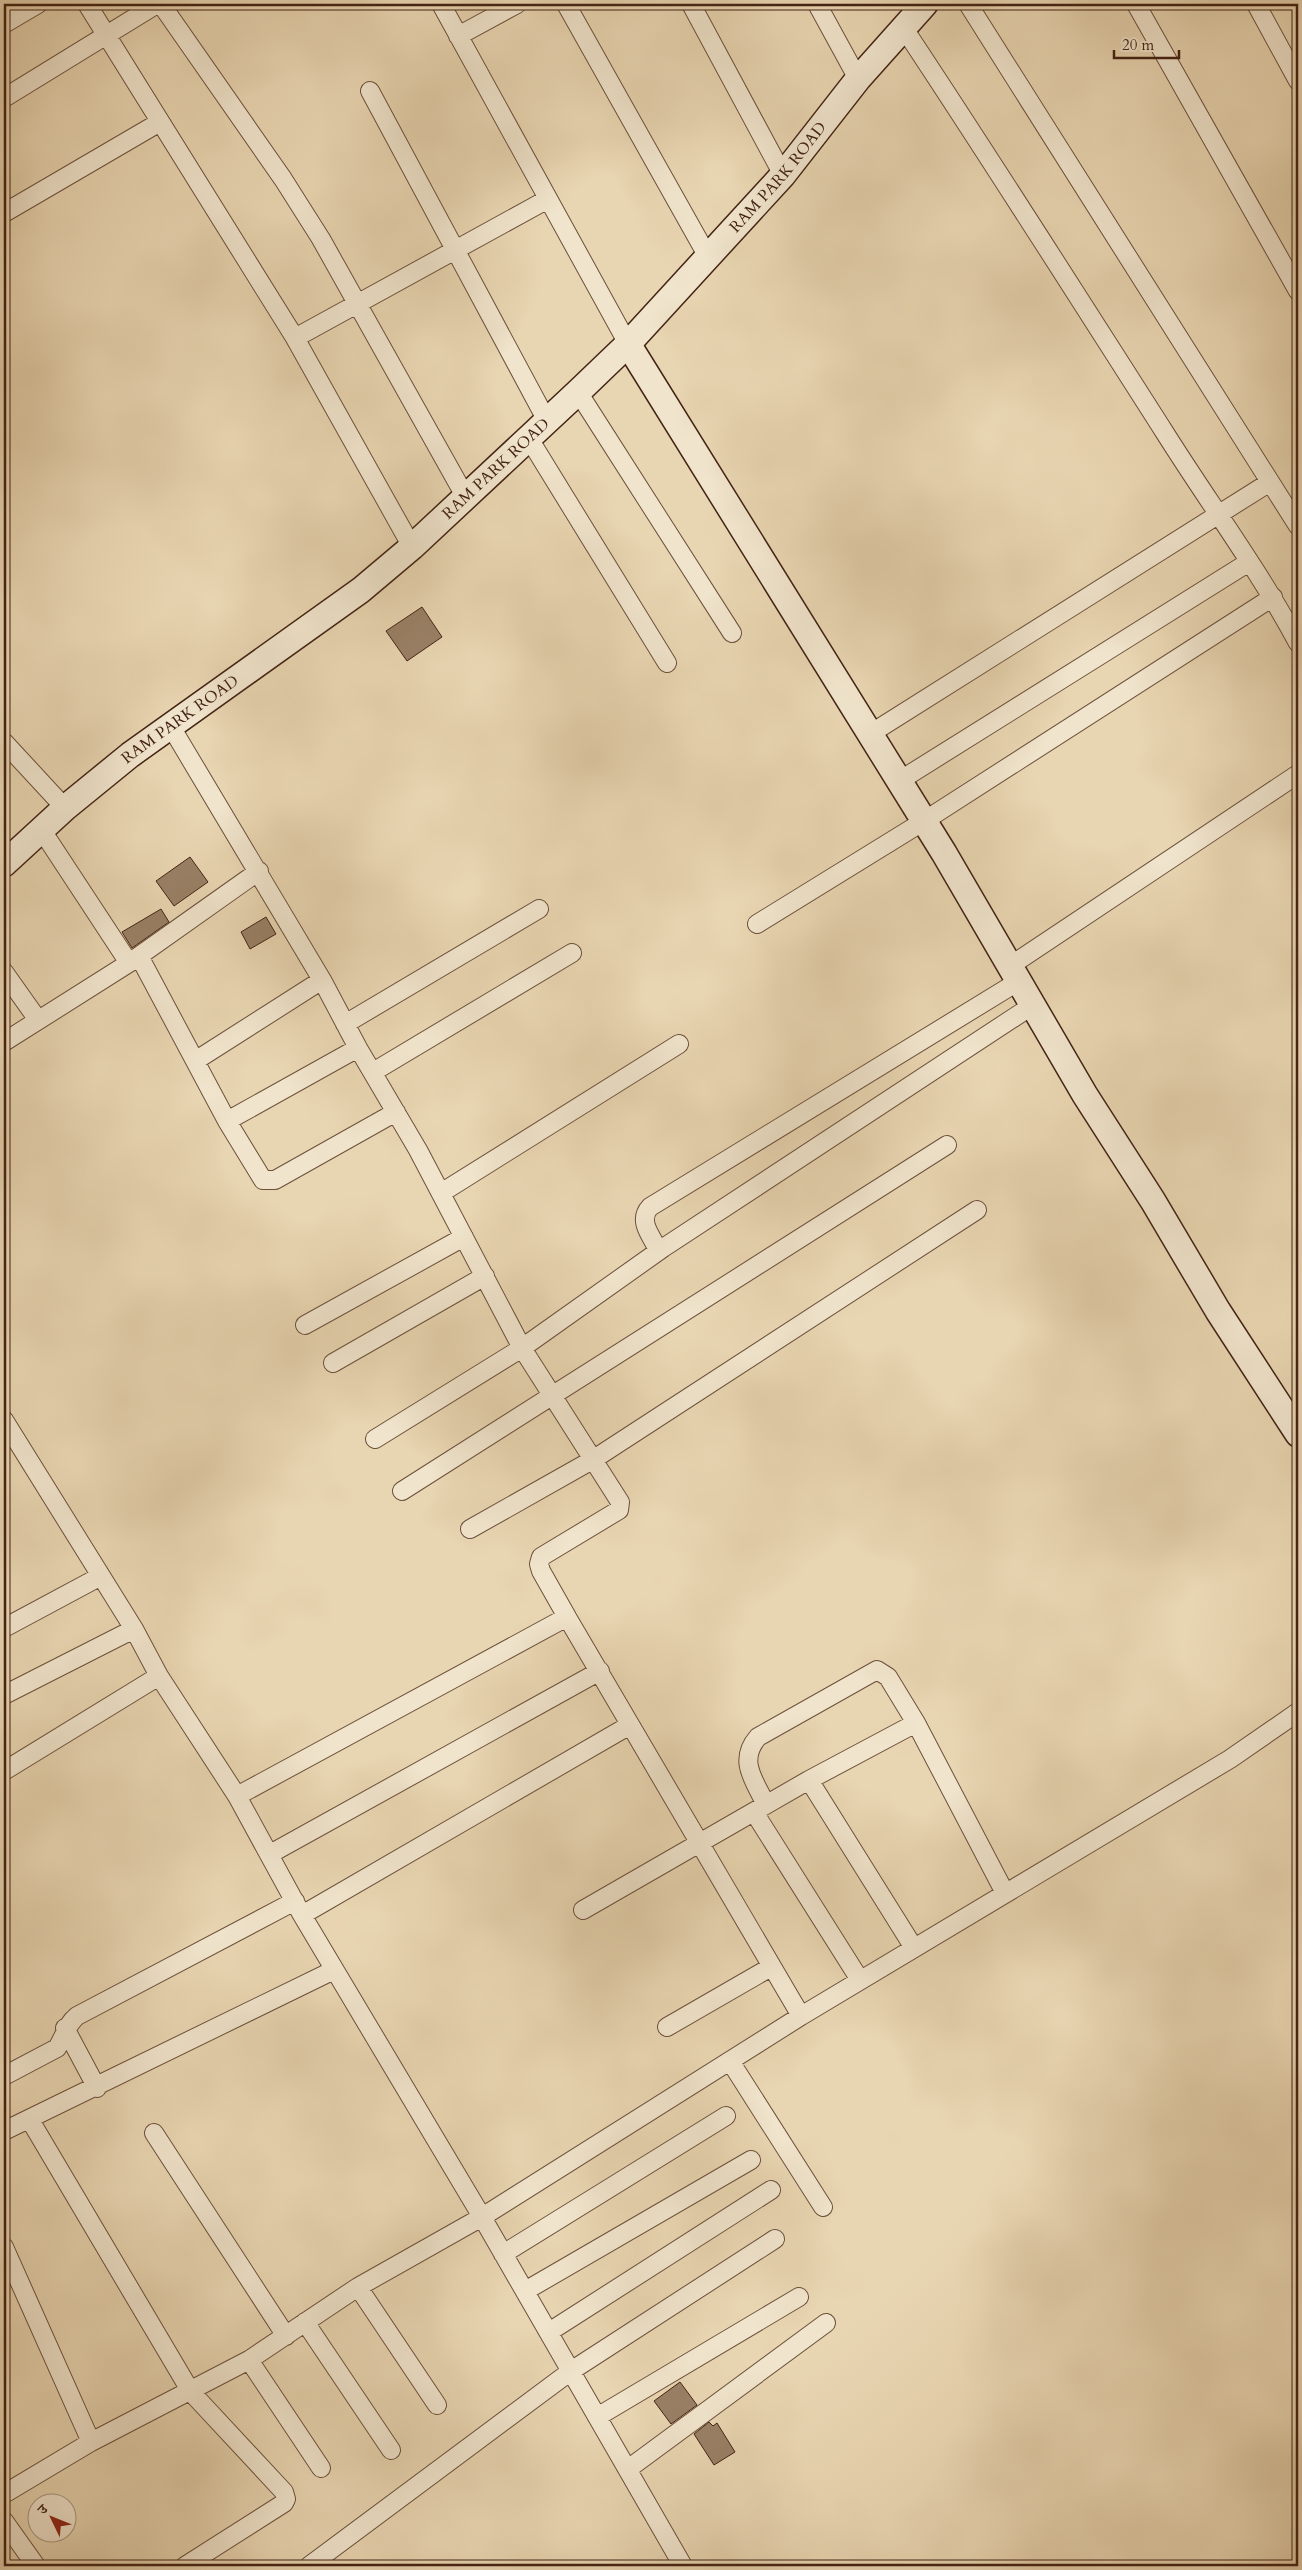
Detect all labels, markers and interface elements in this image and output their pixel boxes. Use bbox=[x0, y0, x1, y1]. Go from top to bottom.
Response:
scale bar bbox=[1114, 28, 1180, 60]
text: 20 m bbox=[1122, 35, 1154, 55]
street label: RAM PARK ROAD bbox=[724, 117, 831, 237]
street label: RAM PARK ROAD bbox=[437, 413, 554, 524]
street label: RAM PARK ROAD bbox=[117, 670, 243, 769]
north arrow bbox=[28, 2492, 78, 2542]
text: उ bbox=[33, 2500, 53, 2519]

